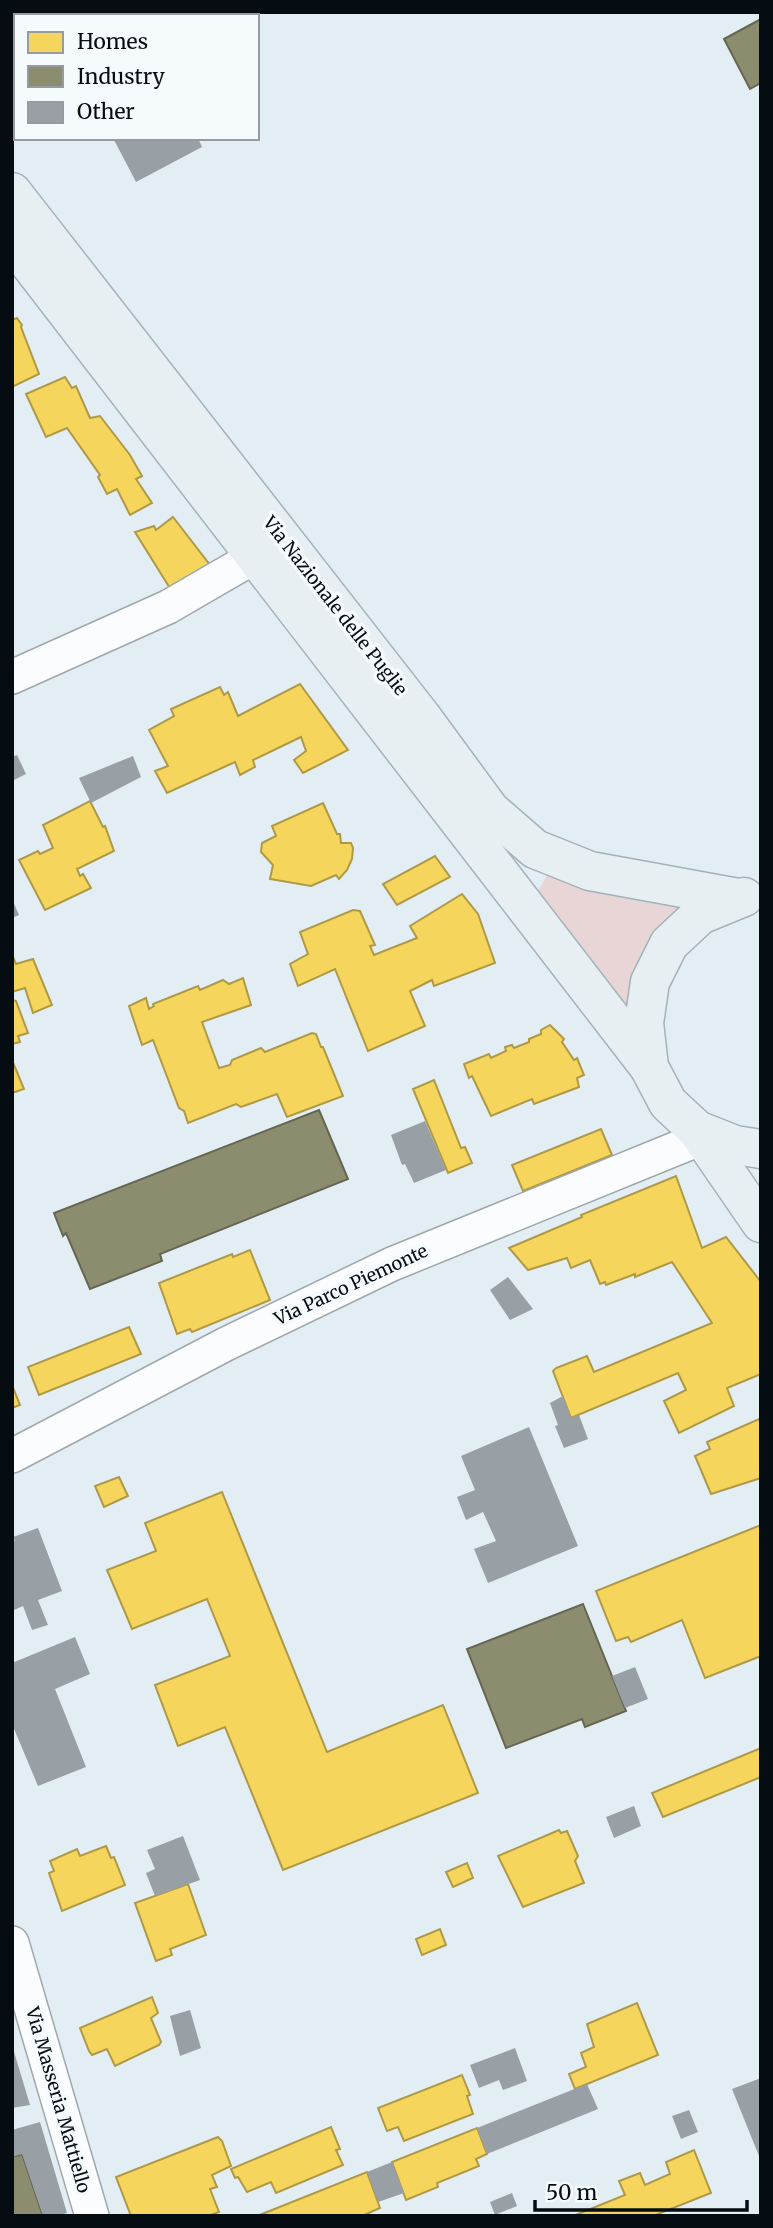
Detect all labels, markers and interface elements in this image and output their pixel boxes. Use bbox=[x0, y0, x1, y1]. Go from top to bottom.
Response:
legend bbox=[14, 14, 259, 140]
text: Homes bbox=[77, 28, 148, 55]
text: Industry bbox=[77, 63, 166, 90]
text: Other bbox=[77, 98, 135, 125]
street label: Via Nazionale delle Puglie bbox=[258, 511, 413, 700]
street label: Via Parco Piemonte bbox=[270, 1239, 431, 1331]
street label: Via Masseria Mattiello bbox=[21, 2003, 96, 2196]
scale bar bbox=[535, 2168, 747, 2212]
text: 50 m bbox=[546, 2179, 597, 2206]

